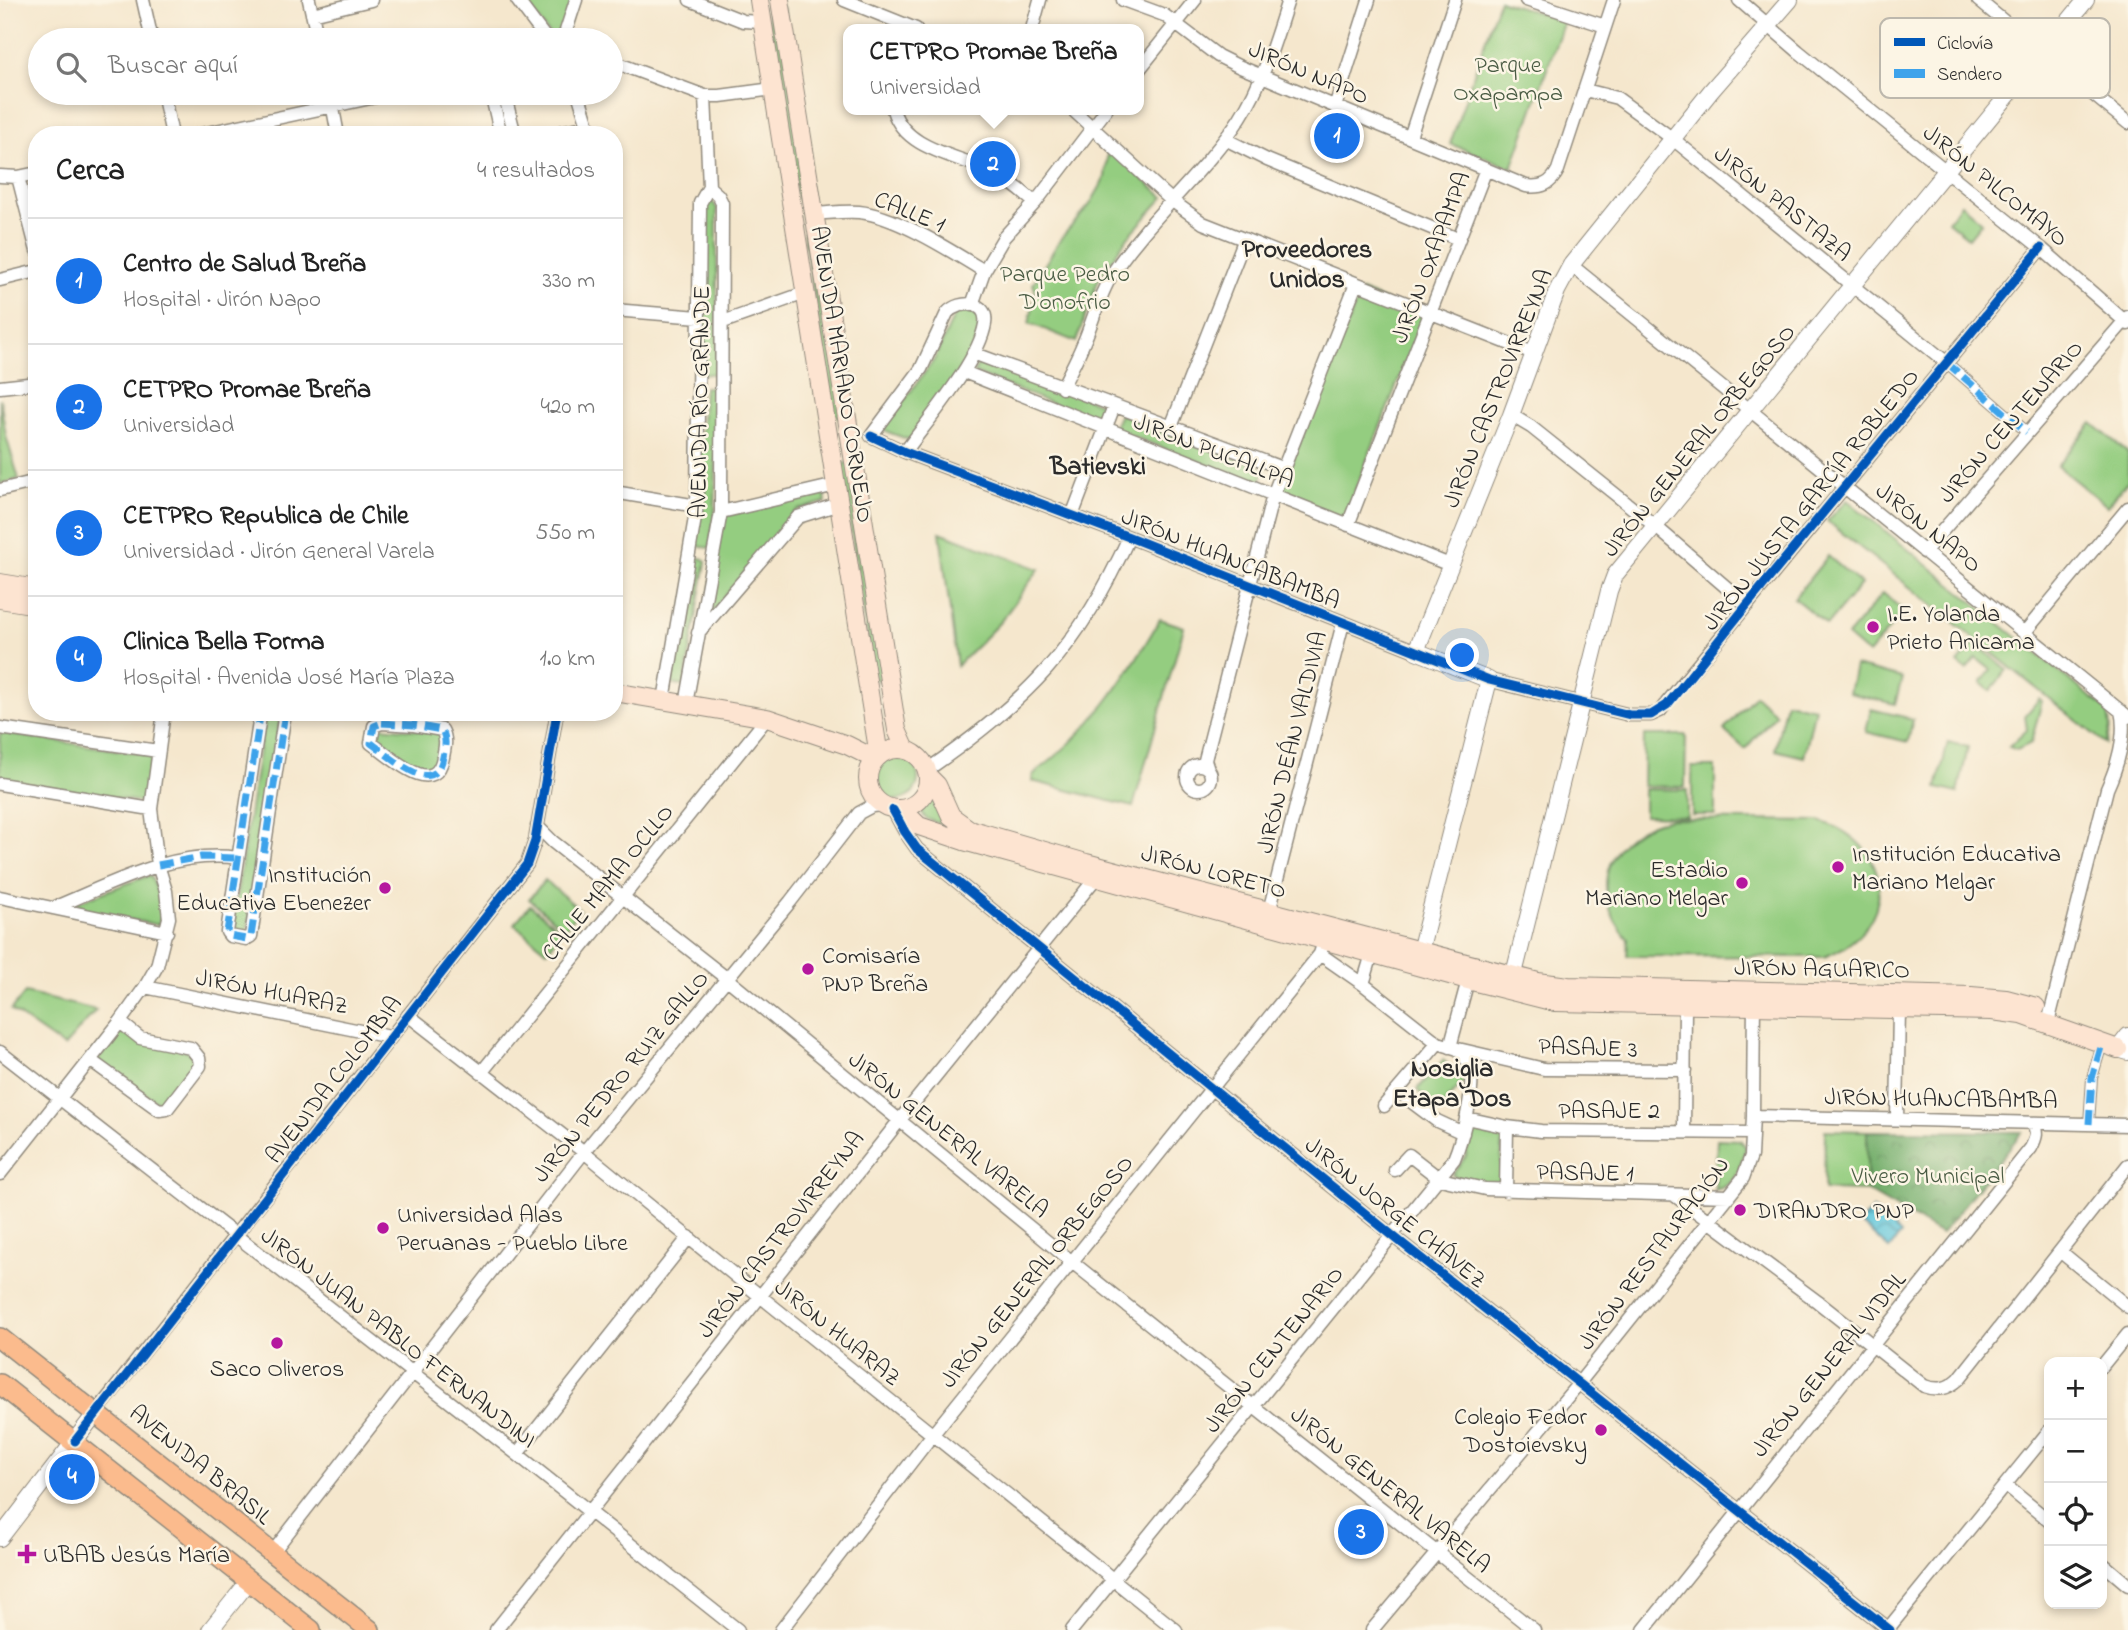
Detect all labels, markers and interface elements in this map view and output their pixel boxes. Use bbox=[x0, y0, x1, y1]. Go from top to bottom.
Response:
legend bbox=[1880, 18, 2110, 98]
popup bbox=[843, 24, 1144, 115]
search box bbox=[28, 28, 623, 105]
text: Ciclovía bbox=[1937, 31, 1993, 58]
street label: JIRÓN NAPO bbox=[1242, 33, 1374, 115]
text: CETPRO Promae Breña bbox=[869, 34, 1118, 72]
icon: search bbox=[52, 48, 90, 86]
text: Buscar aquí bbox=[108, 48, 238, 86]
park label: Parque Oxapampa bbox=[1453, 49, 1563, 112]
text: Sendero bbox=[1937, 62, 2002, 89]
text: Universidad bbox=[869, 72, 981, 105]
pin: 1 bbox=[1314, 110, 1360, 162]
street label: JIRÓN PILCOMAYO bbox=[1914, 117, 2075, 257]
pin: 2 bbox=[970, 138, 1016, 190]
street label: JIRÓN PASTAZA bbox=[1705, 138, 1858, 272]
text: Cerca bbox=[56, 150, 125, 194]
text: 4 resultados bbox=[477, 155, 595, 188]
street label: JIRÓN OXAPAMPA bbox=[1384, 167, 1481, 349]
street label: CALLE 1 bbox=[868, 183, 950, 244]
street label: AVENIDA MARIANO CORNEJO bbox=[800, 223, 881, 525]
district label: Proveedores Unidos bbox=[1242, 232, 1372, 300]
text: Centro de Salud Breña bbox=[123, 246, 366, 284]
park label: Parque Pedro D'onofrio bbox=[1000, 258, 1130, 321]
street label: JIRÓN CASTROVIRREYNA bbox=[1435, 264, 1563, 514]
text: 1 bbox=[75, 265, 83, 298]
text: 330 m bbox=[542, 265, 595, 298]
text: Hospital · Jirón Napo bbox=[123, 284, 321, 317]
street label: AVENIDA RÍO GRANDE bbox=[682, 285, 721, 519]
street label: JIRÓN GENERAL ORBEGOSO bbox=[1595, 317, 1805, 566]
street label: JIRÓN CENTENARIO bbox=[1931, 333, 2093, 512]
street label: JIRÓN JUSTA GARCÍA ROBLEDO bbox=[1695, 362, 1929, 639]
text: CETPRO Promae Breña bbox=[123, 372, 371, 410]
text: 2 bbox=[73, 391, 85, 424]
text: 420 m bbox=[541, 391, 595, 424]
street label: JIRÓN PUCALLPA bbox=[1128, 406, 1298, 499]
text: Universidad bbox=[123, 410, 234, 443]
district label: Batievski bbox=[1049, 449, 1146, 487]
street label: JIRÓN NAPO bbox=[1867, 475, 1988, 583]
text: CETPRO Republica de Chile bbox=[123, 498, 409, 536]
street label: JIRÓN HUANCABAMBA bbox=[1115, 500, 1345, 620]
text: 3 bbox=[74, 517, 84, 550]
text: 550 m bbox=[535, 517, 595, 550]
text: Universidad · Jirón General Varela bbox=[123, 536, 435, 569]
place label: I.E. Yolanda Prieto Anicama bbox=[1887, 598, 2035, 661]
marker: I.E. Yolanda Prieto Anicama bbox=[1865, 619, 1881, 635]
text: Clinica Bella Forma bbox=[123, 624, 325, 662]
street label: JIRÓN DEÁN VALDIVIA bbox=[1249, 628, 1338, 857]
your location bbox=[1445, 638, 1479, 672]
text: 4 bbox=[74, 643, 84, 676]
text: 1.0 km bbox=[539, 643, 595, 676]
text: Hospital · Avenida José María Plaza bbox=[123, 662, 455, 695]
street label: CALLE MAMA OCLLO bbox=[534, 797, 683, 970]
street label: JIRÓN LORETO bbox=[1137, 837, 1290, 910]
place label: Institución Educativa Mariano Melgar bbox=[1852, 838, 2061, 901]
place label: Estadio Mariano Melgar bbox=[1585, 854, 1729, 917]
place label: Institución Educativa Ebenezer bbox=[176, 859, 372, 922]
marker: Institución Educativa Mariano Melgar bbox=[1830, 859, 1846, 875]
marker: Estadio Mariano Melgar bbox=[1734, 875, 1750, 891]
marker: Institución Educativa Ebenezer bbox=[377, 880, 393, 896]
place label: Comisaría PNP Breña bbox=[822, 940, 928, 1003]
street label: JIRÓN AGUARICO bbox=[1734, 951, 1910, 990]
marker: Comisaría PNP Breña bbox=[800, 961, 816, 977]
street label: JIRÓN HUARAZ bbox=[192, 962, 351, 1025]
street label: JIRÓN PEDRO RUIZ GALLO bbox=[525, 964, 719, 1191]
street label: AVENIDA COLOMBIA bbox=[258, 989, 412, 1172]
street label: PASAJE 3 bbox=[1538, 1030, 1638, 1069]
street label: JIRÓN GENERAL VARELA bbox=[839, 1044, 1055, 1228]
district label: Nosiglia Etapa Dos bbox=[1392, 1051, 1512, 1119]
street label: JIRÓN HUANCABAMBA bbox=[1824, 1081, 2058, 1120]
street label: PASAJE 2 bbox=[1558, 1095, 1660, 1130]
street label: JIRÓN CASTROVIRREYNA bbox=[690, 1124, 874, 1347]
street label: JIRÓN JORGE CHÁVEZ bbox=[1296, 1129, 1493, 1298]
street label: JIRÓN GENERAL ORBEGOSO bbox=[933, 1148, 1143, 1397]
street label: JIRÓN RESTAURACIÓN bbox=[1570, 1150, 1740, 1359]
street label: PASAJE 1 bbox=[1536, 1156, 1634, 1193]
park label: Vivero Municipal bbox=[1851, 1160, 2004, 1195]
place label: DIRANDRO PNP bbox=[1753, 1195, 1915, 1230]
place label: Universidad Alas Peruanas - Pueblo Libre bbox=[397, 1199, 628, 1262]
marker: DIRANDRO PNP bbox=[1732, 1202, 1748, 1218]
street label: JIRÓN JUAN PABLO FERNANDINI bbox=[252, 1220, 543, 1458]
marker: Universidad Alas Peruanas - Pueblo Libre bbox=[375, 1220, 391, 1236]
street label: JIRÓN CENTENARIO bbox=[1196, 1259, 1354, 1442]
street label: JIRÓN GENERAL VIDAL bbox=[1744, 1265, 1916, 1466]
street label: JIRÓN HUARAZ bbox=[765, 1272, 907, 1396]
marker: Saco Oliveros bbox=[269, 1335, 285, 1351]
place label: Saco Oliveros bbox=[210, 1353, 344, 1388]
map controls bbox=[2044, 1357, 2107, 1609]
button: + bbox=[2044, 1357, 2107, 1420]
street label: AVENIDA BRASIL bbox=[120, 1397, 279, 1535]
street label: JIRÓN GENERAL VARELA bbox=[1281, 1399, 1497, 1583]
place label: Colegio Fedor Dostoievsky bbox=[1454, 1401, 1588, 1465]
button: − bbox=[2044, 1420, 2107, 1483]
marker: Colegio Fedor Dostoievsky bbox=[1593, 1422, 1609, 1438]
pin: 4 bbox=[49, 1451, 95, 1503]
button: locate bbox=[2044, 1483, 2107, 1546]
pin: 3 bbox=[1338, 1506, 1384, 1558]
place label: UBAB Jesús María bbox=[43, 1539, 230, 1574]
marker: UBAB Jesús María bbox=[17, 1544, 37, 1564]
button: layers bbox=[2044, 1546, 2107, 1609]

